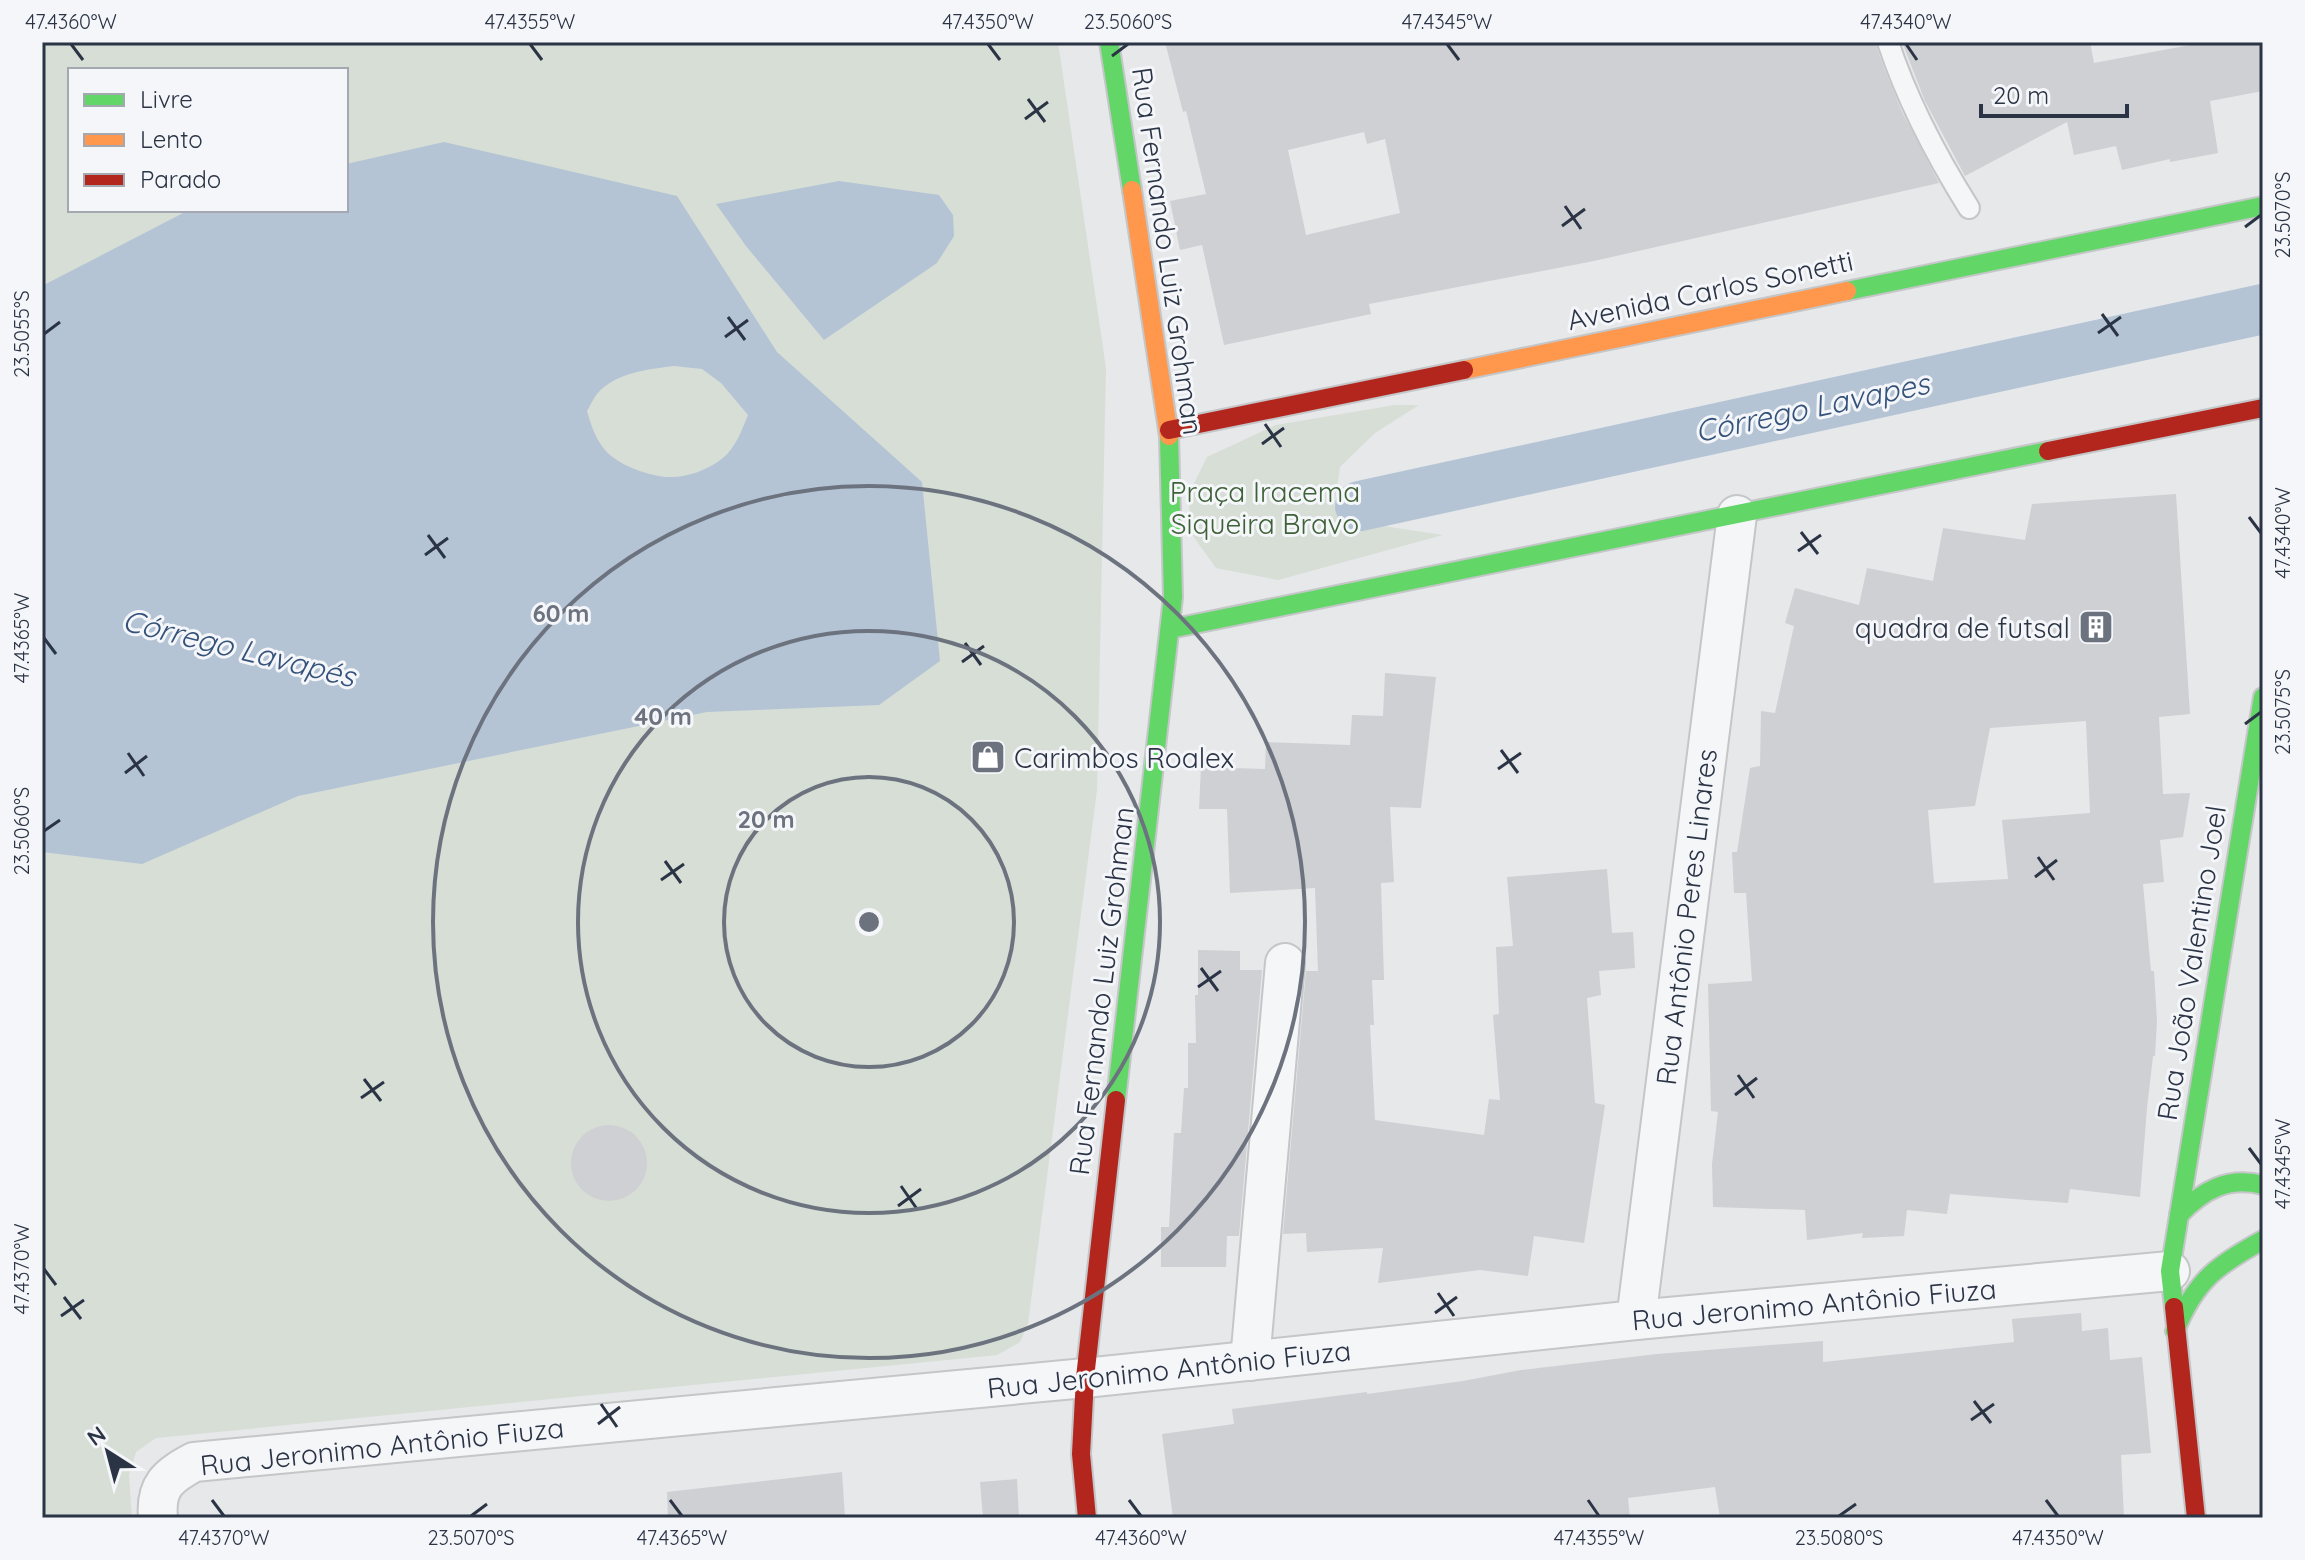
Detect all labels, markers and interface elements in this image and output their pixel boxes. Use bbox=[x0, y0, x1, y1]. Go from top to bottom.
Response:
text: 47.4360°W bbox=[25, 9, 117, 34]
text: 47.4355°W bbox=[485, 9, 575, 34]
text: 47.4350°W bbox=[942, 9, 1034, 34]
text: 23.5060°S bbox=[1084, 9, 1172, 34]
text: 47.4345°W bbox=[1402, 9, 1492, 34]
text: 47.4340°W bbox=[1860, 9, 1952, 34]
street label: Rua Fernando Luiz Grohman bbox=[1125, 65, 1211, 437]
legend bbox=[68, 68, 348, 212]
scale bar bbox=[1981, 68, 2127, 118]
text: 20 m bbox=[1993, 80, 2049, 110]
text: Livre bbox=[140, 84, 193, 114]
text: Lento bbox=[140, 124, 203, 154]
text: Parado bbox=[140, 164, 221, 194]
text: 23.5070°S bbox=[2270, 172, 2295, 258]
street label: Avenida Carlos Sonetti bbox=[1564, 243, 1856, 337]
text: 23.5055°S bbox=[9, 290, 34, 378]
water label: Córrego Lavapes bbox=[1691, 363, 1934, 450]
park label: Praça Iracema Siqueira Bravo bbox=[1170, 474, 1360, 541]
text: 47.4340°W bbox=[2270, 487, 2295, 579]
text: 47.4365°W bbox=[9, 593, 34, 683]
text: 60 m bbox=[533, 598, 589, 628]
water label: Córrego Lavapés bbox=[119, 601, 361, 696]
building icon: quadra de futsal bbox=[2077, 608, 2115, 646]
place label: quadra de futsal bbox=[1855, 610, 2070, 645]
text: 23.5075°S bbox=[2270, 669, 2295, 755]
text: 40 m bbox=[634, 701, 692, 731]
shop icon: Carimbos Roalex bbox=[969, 738, 1007, 776]
place label: Carimbos Roalex bbox=[1014, 740, 1234, 775]
street label: Rua Antônio Peres Linares bbox=[1648, 747, 1724, 1087]
text: 23.5060°S bbox=[9, 787, 34, 875]
street label: Rua João Valentino Joel bbox=[2149, 803, 2233, 1123]
text: 20 m bbox=[737, 804, 795, 834]
street label: Rua Fernando Luiz Grohman bbox=[1061, 805, 1141, 1177]
centre of rings bbox=[855, 908, 883, 936]
text: 47.4345°W bbox=[2270, 1119, 2295, 1209]
text: 47.4370°W bbox=[9, 1223, 34, 1315]
street label: Rua Jeronimo Antônio Fiuza bbox=[1630, 1271, 1998, 1337]
street label: Rua Jeronimo Antônio Fiuza bbox=[985, 1332, 1353, 1406]
street label: Rua Jeronimo Antônio Fiuza bbox=[198, 1409, 566, 1483]
north arrow bbox=[68, 1412, 148, 1492]
text: N bbox=[81, 1420, 111, 1452]
text: 47.4370°W bbox=[178, 1525, 270, 1550]
text: 23.5070°S bbox=[428, 1525, 514, 1550]
text: 47.4365°W bbox=[637, 1525, 727, 1550]
text: 47.4360°W bbox=[1095, 1525, 1187, 1550]
text: 47.4355°W bbox=[1554, 1525, 1644, 1550]
text: 23.5080°S bbox=[1795, 1525, 1883, 1550]
text: 47.4350°W bbox=[2012, 1525, 2104, 1550]

